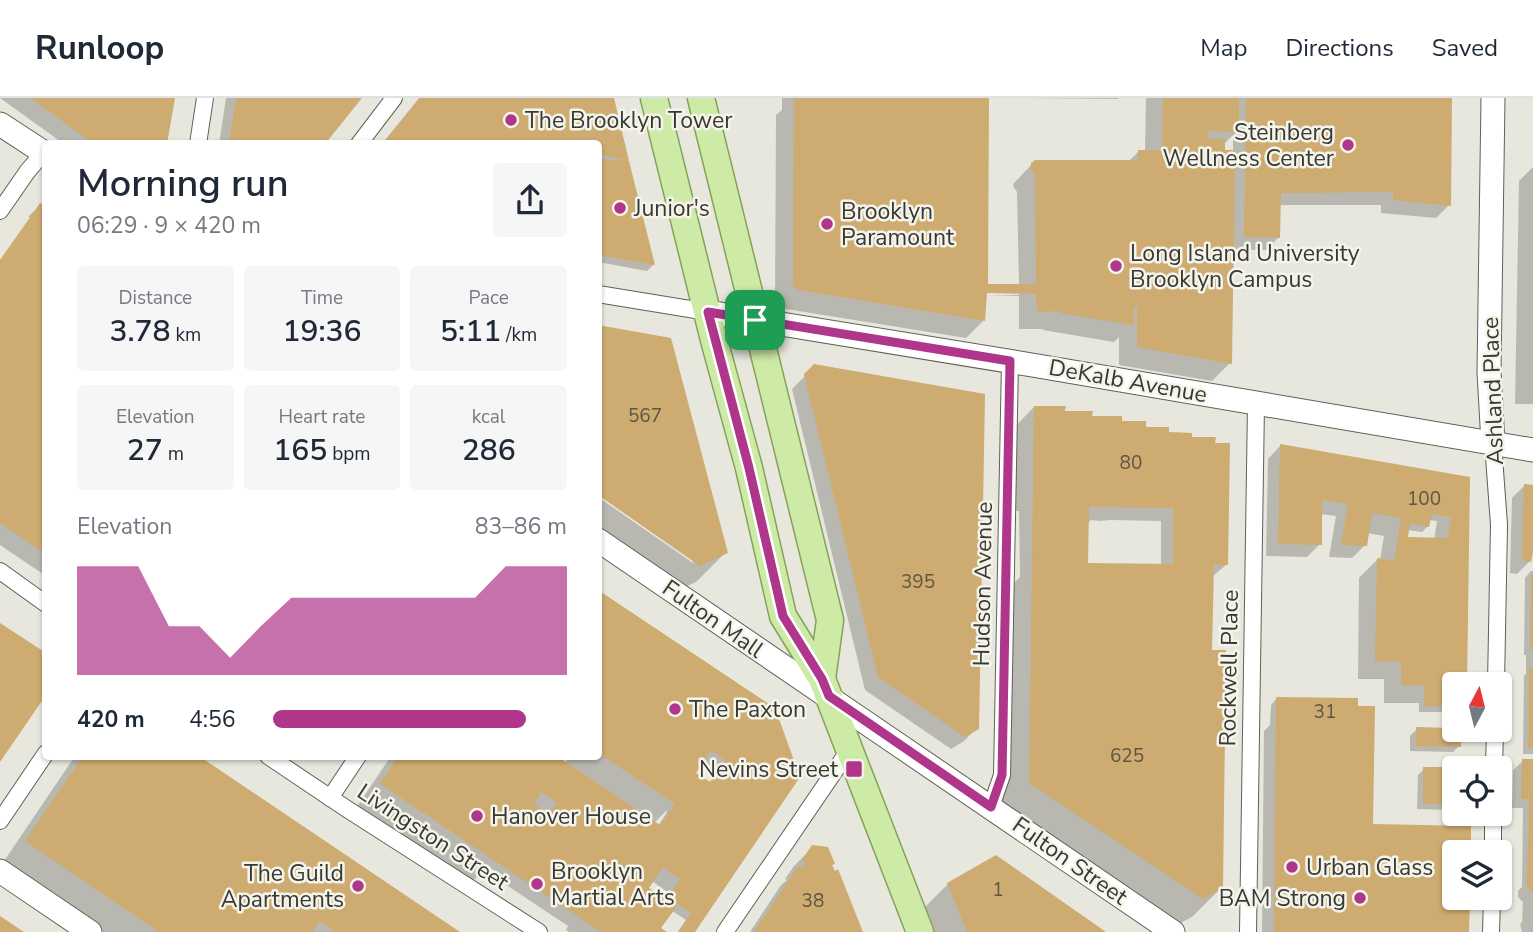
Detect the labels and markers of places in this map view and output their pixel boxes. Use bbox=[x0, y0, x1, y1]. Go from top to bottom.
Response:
place label: The Brooklyn Tower bbox=[525, 105, 733, 136]
marker: The Brooklyn Tower bbox=[503, 112, 519, 128]
place label: Steinberg Wellness Center bbox=[1162, 117, 1335, 174]
marker: Steinberg Wellness Center bbox=[1340, 137, 1356, 153]
place label: Junior's bbox=[633, 193, 710, 224]
place label: Brooklyn Paramount bbox=[841, 196, 955, 253]
marker: Junior's bbox=[612, 200, 628, 216]
marker: Brooklyn Paramount bbox=[819, 216, 835, 232]
place label: Long Island University Brooklyn Campus bbox=[1130, 238, 1360, 295]
marker: Long Island University Brooklyn Campus bbox=[1108, 258, 1124, 274]
pin bbox=[725, 290, 785, 350]
place label: The Paxton bbox=[689, 694, 806, 725]
marker: The Paxton bbox=[667, 701, 683, 717]
place label: Nevins Street bbox=[699, 754, 839, 785]
marker: Nevins Street bbox=[844, 759, 864, 779]
place label: Hanover House bbox=[491, 801, 651, 832]
marker: Hanover House bbox=[469, 808, 485, 824]
place label: Urban Glass bbox=[1306, 852, 1433, 883]
place label: Brooklyn Martial Arts bbox=[551, 856, 675, 913]
place label: The Guild Apartments bbox=[221, 858, 344, 915]
marker: Urban Glass bbox=[1284, 859, 1300, 875]
marker: Brooklyn Martial Arts bbox=[529, 876, 545, 892]
marker: The Guild Apartments bbox=[350, 878, 366, 894]
place label: BAM Strong bbox=[1219, 883, 1346, 914]
marker: BAM Strong bbox=[1352, 890, 1368, 906]

